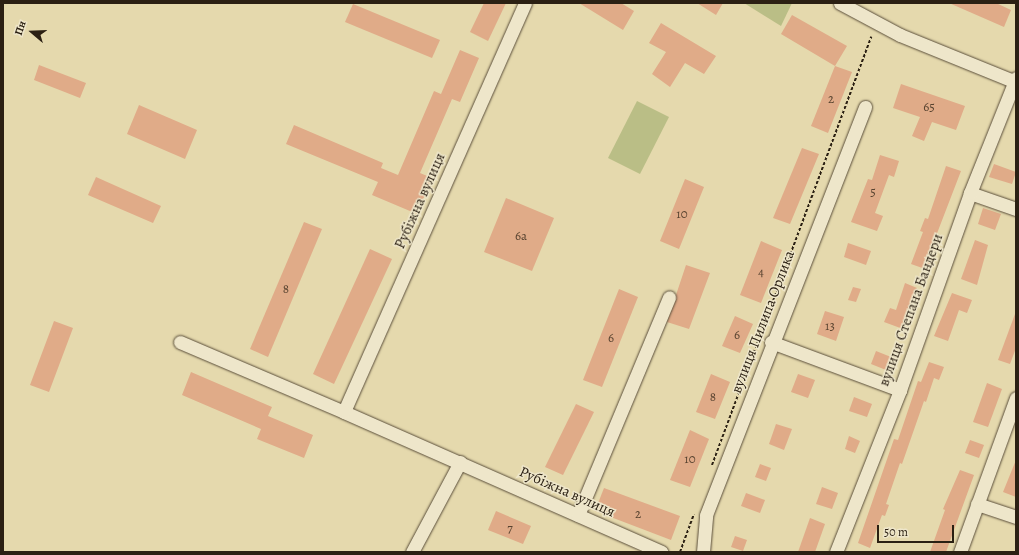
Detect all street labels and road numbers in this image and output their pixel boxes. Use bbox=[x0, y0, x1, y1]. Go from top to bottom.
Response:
street label: Рубіжна вулиця bbox=[391, 150, 449, 252]
street label: вулиця Степана Бандери bbox=[875, 231, 947, 389]
street label: вулиця Пилипа Орлика bbox=[727, 248, 799, 396]
street label: Рубіжна вулиця bbox=[516, 463, 618, 521]

